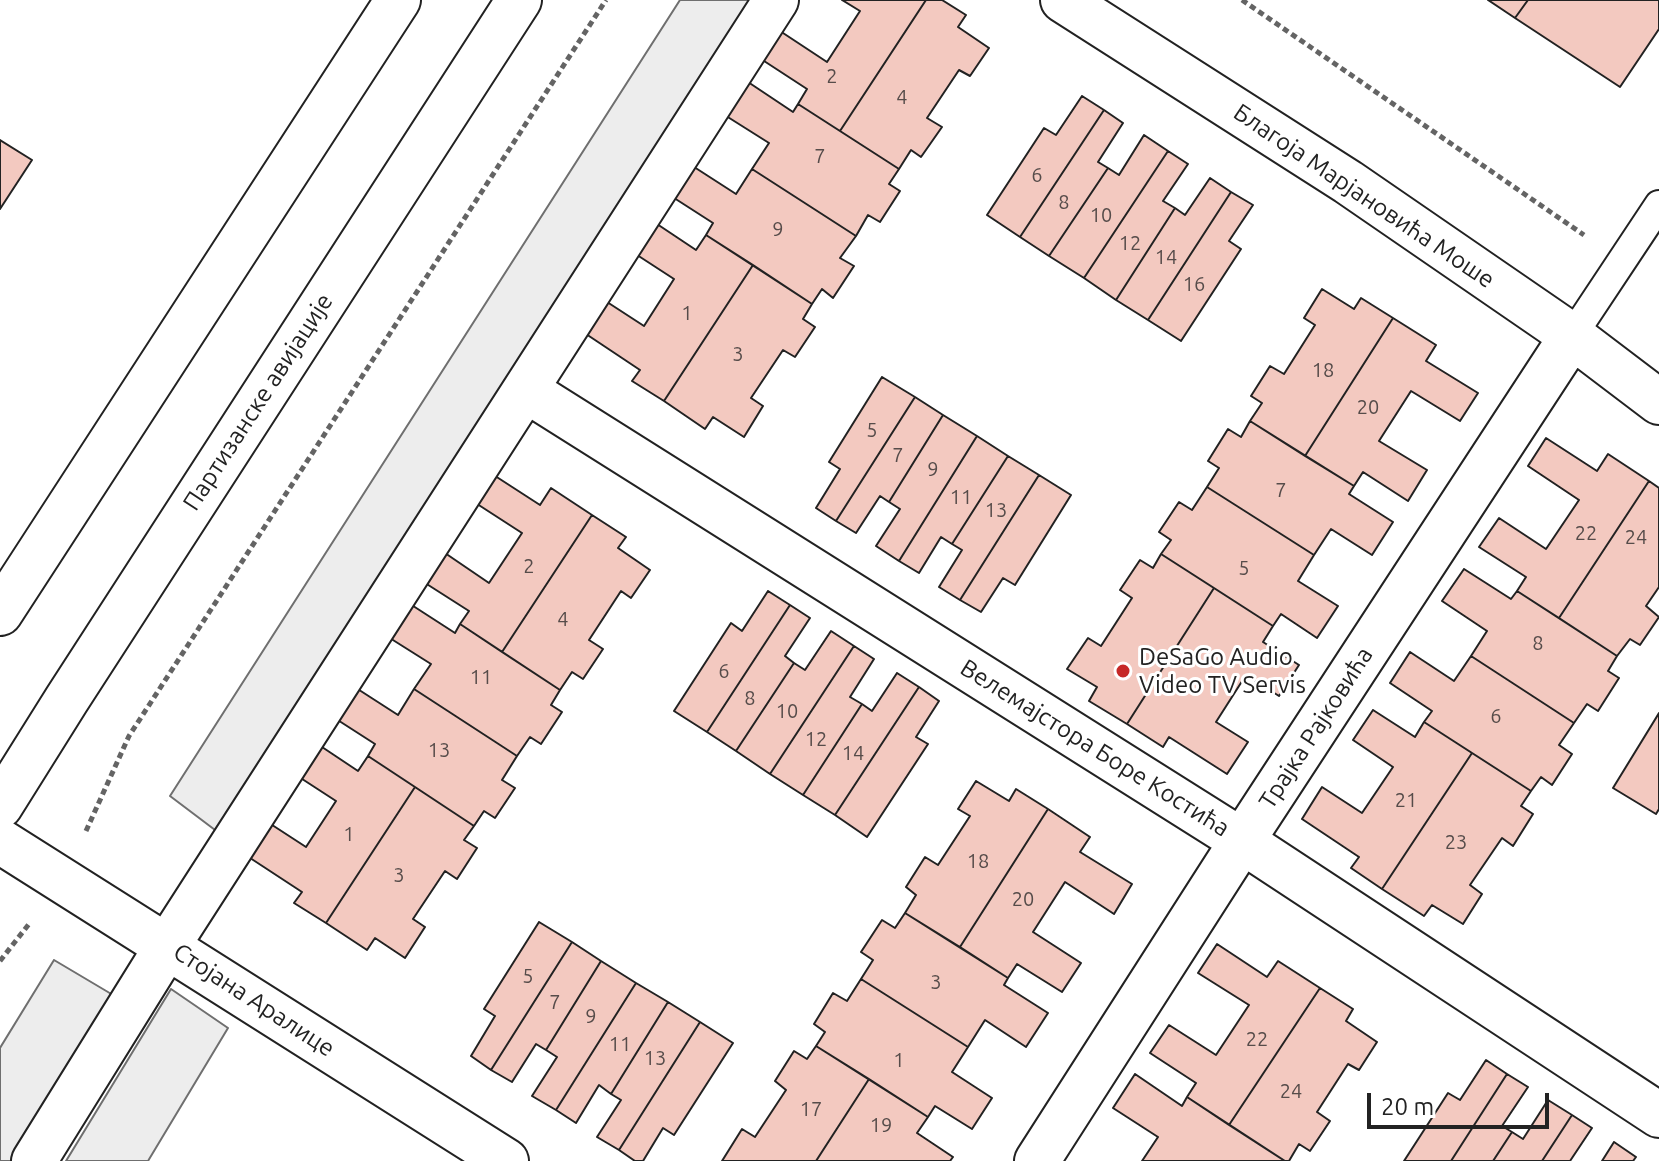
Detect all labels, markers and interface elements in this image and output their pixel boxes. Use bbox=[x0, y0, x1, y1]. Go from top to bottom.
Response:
house number: 2 bbox=[826, 64, 838, 88]
house number: 4 bbox=[896, 85, 908, 109]
street label: Благоја Марјановића Моше bbox=[1228, 98, 1500, 294]
house number: 7 bbox=[814, 144, 826, 168]
house number: 6 bbox=[1031, 163, 1043, 187]
house number: 8 bbox=[1058, 190, 1070, 214]
house number: 10 bbox=[1090, 203, 1112, 227]
house number: 9 bbox=[772, 217, 784, 241]
house number: 12 bbox=[1119, 231, 1141, 255]
house number: 14 bbox=[1155, 245, 1177, 269]
house number: 16 bbox=[1183, 272, 1205, 296]
street label: Партизанске авијације bbox=[177, 288, 339, 516]
house number: 1 bbox=[681, 301, 693, 325]
house number: 3 bbox=[732, 342, 744, 366]
house number: 18 bbox=[1312, 358, 1334, 382]
house number: 20 bbox=[1357, 395, 1379, 419]
house number: 5 bbox=[866, 418, 878, 442]
house number: 7 bbox=[892, 443, 904, 467]
house number: 9 bbox=[927, 457, 939, 481]
house number: 7 bbox=[1275, 478, 1287, 502]
house number: 11 bbox=[950, 485, 972, 509]
house number: 13 bbox=[985, 498, 1007, 522]
house number: 22 bbox=[1575, 521, 1597, 545]
house number: 24 bbox=[1625, 525, 1647, 549]
house number: 2 bbox=[523, 554, 535, 578]
house number: 5 bbox=[1238, 556, 1250, 580]
house number: 4 bbox=[557, 607, 569, 631]
house number: 8 bbox=[1532, 631, 1544, 655]
street label: Трајка Рајковића bbox=[1253, 642, 1379, 814]
place label: DeSaGo Audio Video TV Servis bbox=[1139, 643, 1306, 699]
street label: Велемајстора Боре Костића bbox=[955, 653, 1235, 843]
house number: 6 bbox=[718, 659, 730, 683]
marker: DeSaGo Audio Video TV Servis bbox=[1114, 662, 1132, 680]
house number: 11 bbox=[470, 665, 492, 689]
house number: 8 bbox=[744, 686, 756, 710]
house number: 10 bbox=[776, 699, 798, 723]
house number: 6 bbox=[1490, 704, 1502, 728]
house number: 12 bbox=[805, 727, 827, 751]
house number: 13 bbox=[428, 738, 450, 762]
house number: 14 bbox=[842, 741, 864, 765]
house number: 21 bbox=[1395, 788, 1417, 812]
house number: 1 bbox=[343, 822, 355, 846]
house number: 23 bbox=[1445, 830, 1467, 854]
house number: 18 bbox=[967, 849, 989, 873]
house number: 3 bbox=[393, 863, 405, 887]
house number: 20 bbox=[1012, 887, 1034, 911]
street label: Стојана Аралице bbox=[168, 937, 340, 1063]
house number: 5 bbox=[522, 964, 534, 988]
house number: 3 bbox=[930, 970, 942, 994]
house number: 7 bbox=[549, 990, 561, 1014]
house number: 9 bbox=[585, 1004, 597, 1028]
house number: 22 bbox=[1246, 1027, 1268, 1051]
house number: 11 bbox=[609, 1032, 631, 1056]
house number: 13 bbox=[644, 1046, 666, 1070]
house number: 1 bbox=[893, 1048, 905, 1072]
scale bar bbox=[1371, 1077, 1553, 1127]
house number: 24 bbox=[1280, 1079, 1302, 1103]
text: 20 m bbox=[1381, 1093, 1434, 1120]
house number: 17 bbox=[800, 1097, 822, 1121]
house number: 19 bbox=[870, 1113, 892, 1137]

